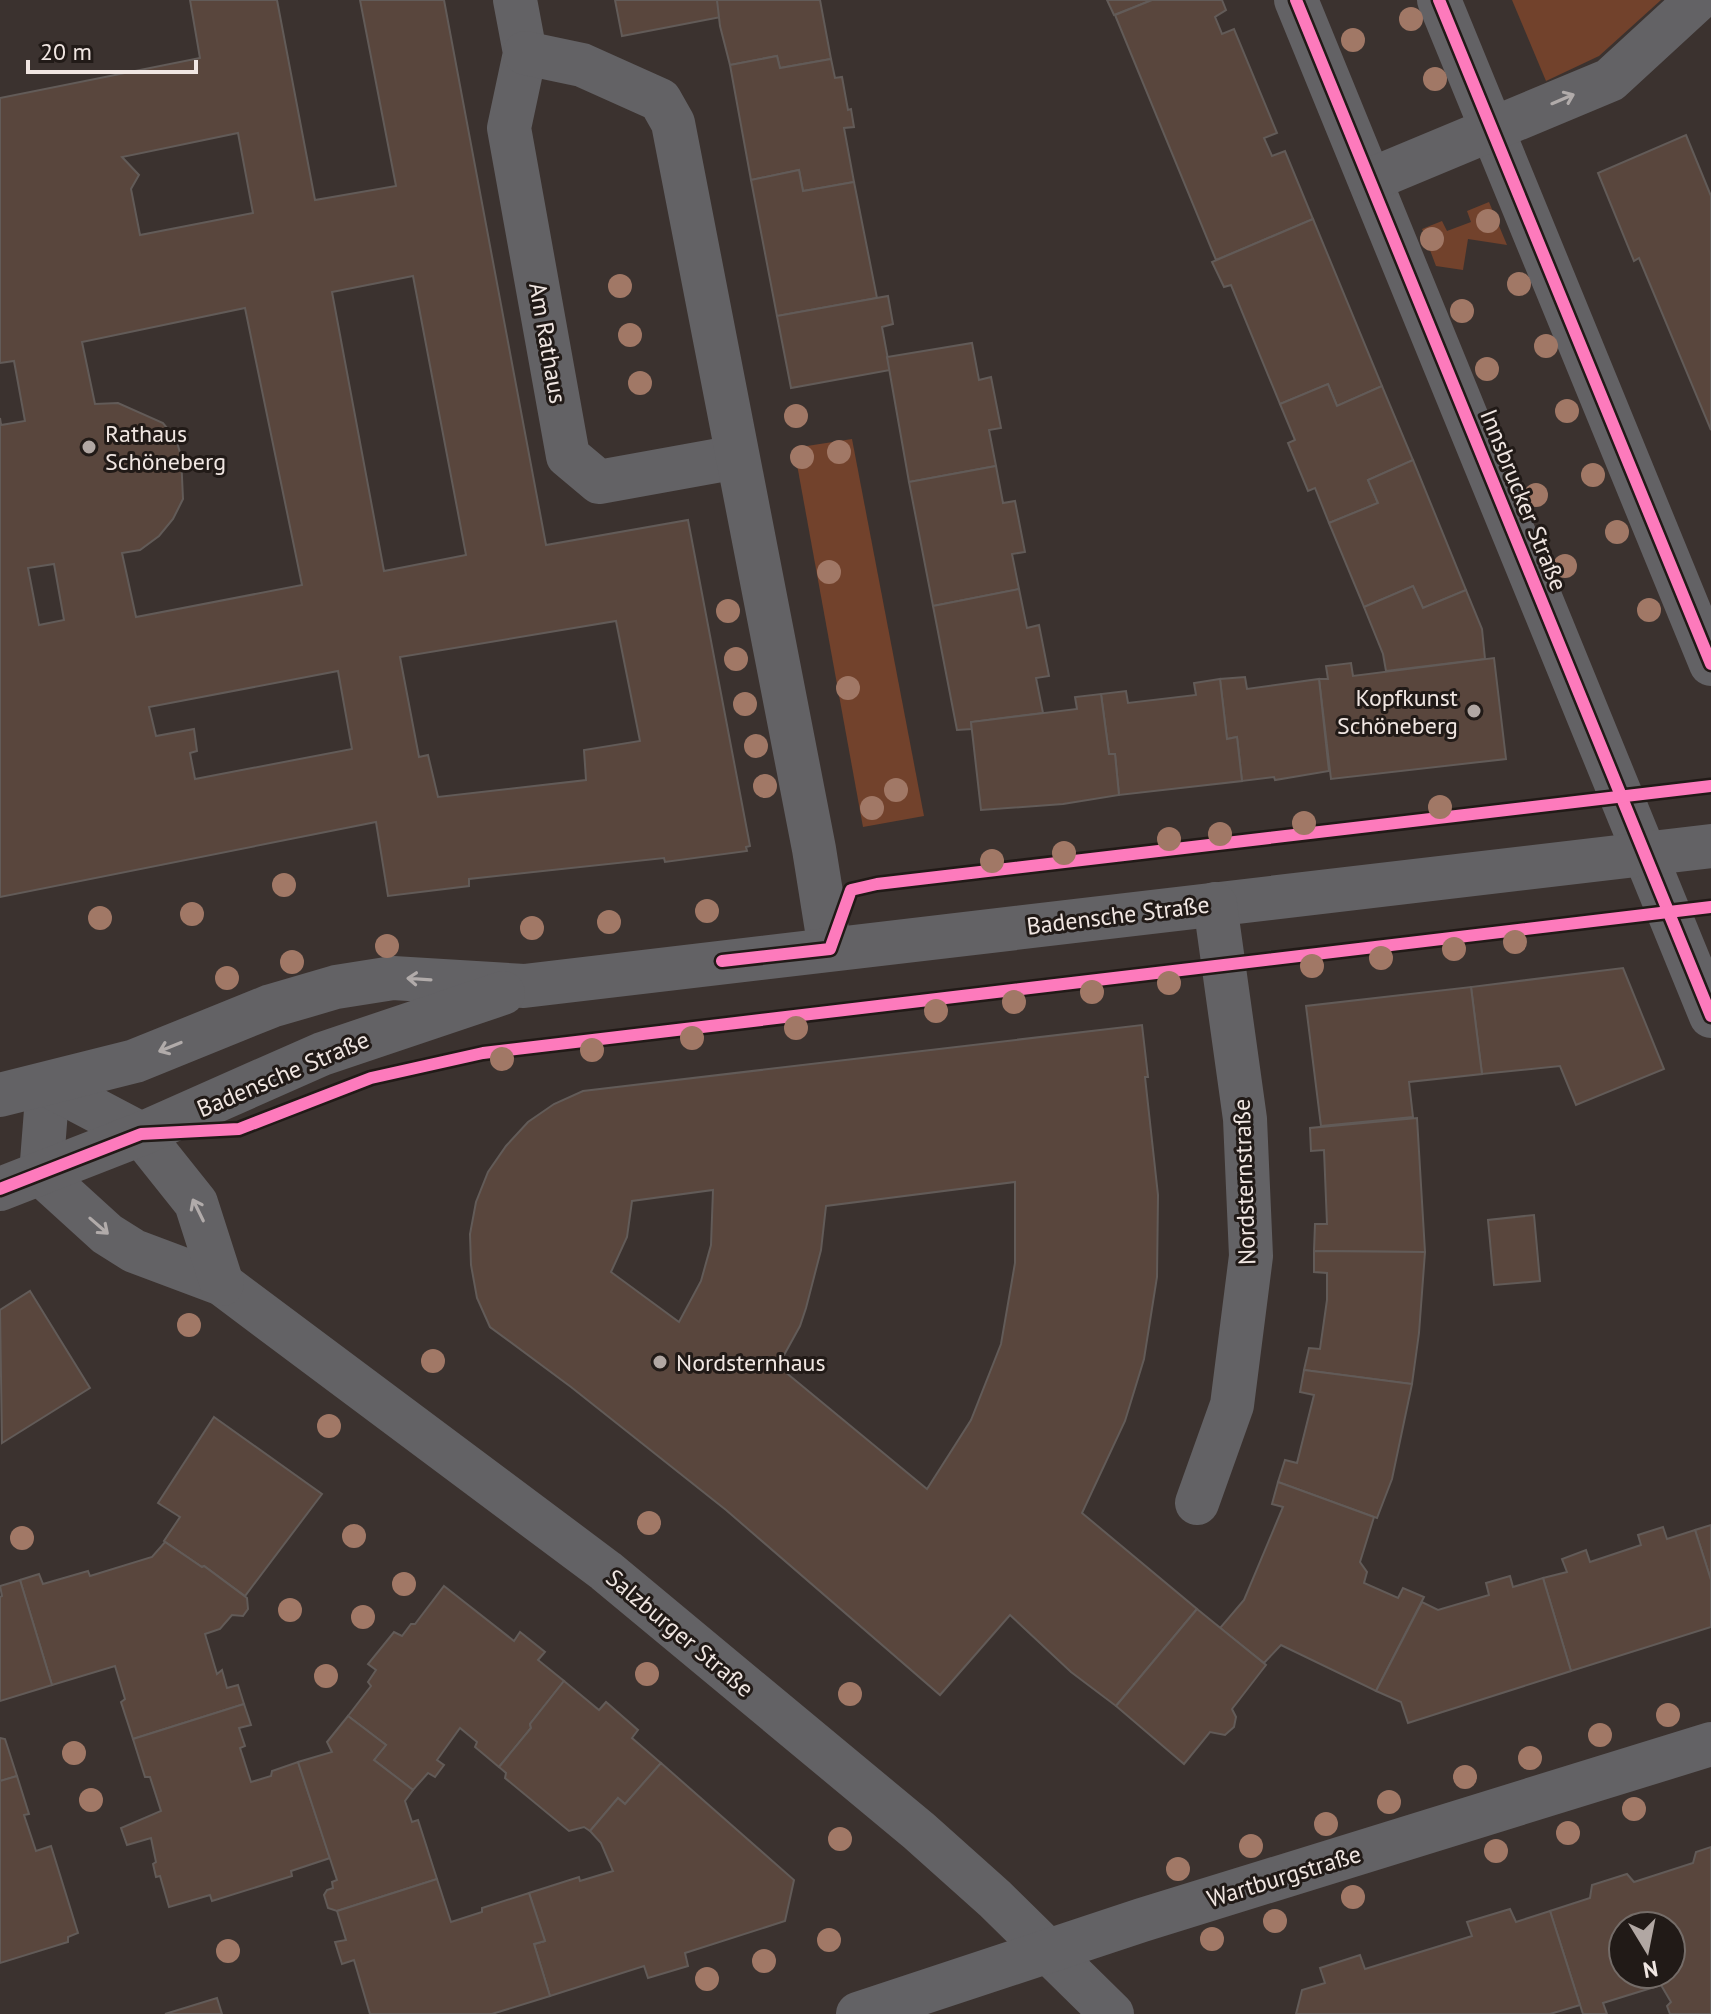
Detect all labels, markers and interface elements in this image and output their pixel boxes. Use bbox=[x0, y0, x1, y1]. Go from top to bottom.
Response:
scale bar bbox=[28, 24, 196, 74]
text: 20 m bbox=[40, 36, 92, 67]
one-way arrow bbox=[1550, 91, 1575, 105]
street label: Am Rathaus bbox=[522, 280, 574, 406]
street label: Innsbrucker Straße bbox=[1473, 404, 1575, 596]
place label: Rathaus Schöneberg bbox=[105, 418, 226, 477]
marker: Rathaus Schöneberg bbox=[80, 438, 98, 456]
place label: Kopfkunst Schöneberg bbox=[1337, 682, 1458, 741]
marker: Kopfkunst Schöneberg bbox=[1465, 702, 1483, 720]
street label: Badensche Straße bbox=[1025, 888, 1211, 942]
one-way arrow bbox=[406, 971, 433, 986]
street label: Badensche Straße bbox=[192, 1024, 374, 1124]
one-way arrow bbox=[158, 1041, 183, 1055]
street label: Nordsternstraße bbox=[1226, 1098, 1262, 1266]
one-way arrow bbox=[190, 1198, 205, 1222]
one-way arrow bbox=[88, 1217, 109, 1235]
place label: Nordsternhaus bbox=[676, 1347, 826, 1378]
marker: Nordsternhaus bbox=[651, 1353, 669, 1371]
street label: Salzburger Straße bbox=[600, 1562, 760, 1704]
street label: Wartburgstraße bbox=[1203, 1838, 1365, 1914]
north arrow bbox=[1607, 1910, 1687, 1990]
text: N bbox=[1641, 1955, 1660, 1985]

